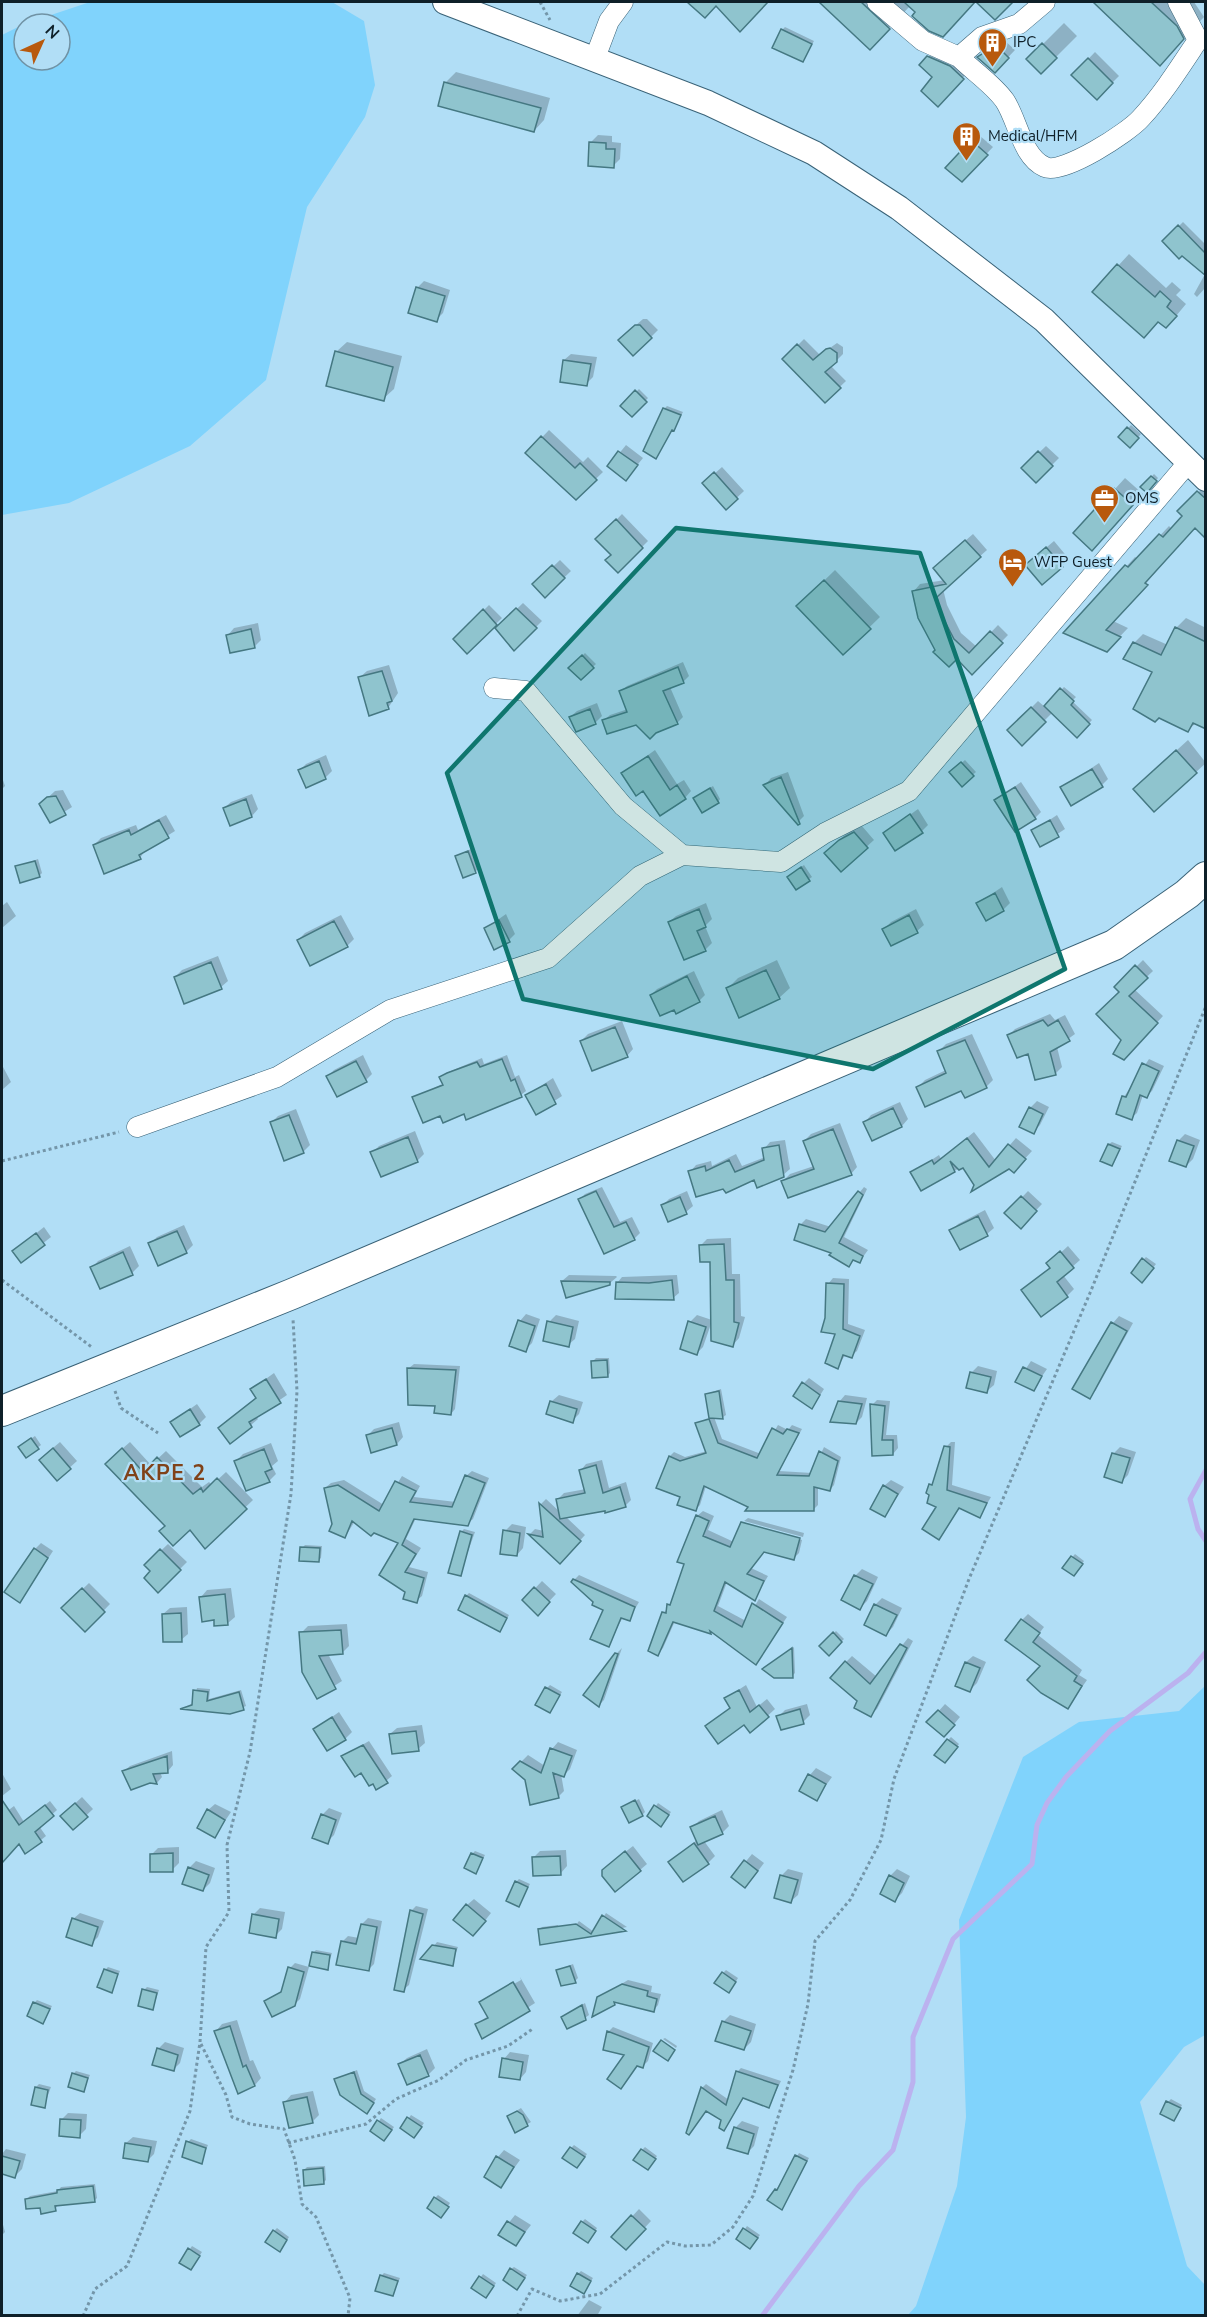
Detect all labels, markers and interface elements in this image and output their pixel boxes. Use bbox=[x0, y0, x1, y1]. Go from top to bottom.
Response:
north arrow bbox=[12, 12, 72, 72]
text: N bbox=[40, 20, 64, 44]
building icon: IPC bbox=[976, 26, 1008, 68]
place label: IPC bbox=[1013, 32, 1036, 52]
building icon: Medical/HFM bbox=[951, 120, 983, 162]
place label: Medical/HFM bbox=[988, 126, 1078, 146]
office icon: OMS bbox=[1088, 482, 1120, 524]
place label: OMS bbox=[1125, 488, 1159, 508]
hotel icon: WFP Guest bbox=[997, 546, 1029, 588]
place label: WFP Guest bbox=[1034, 552, 1113, 572]
district label: AKPE 2 bbox=[123, 1459, 207, 1487]

